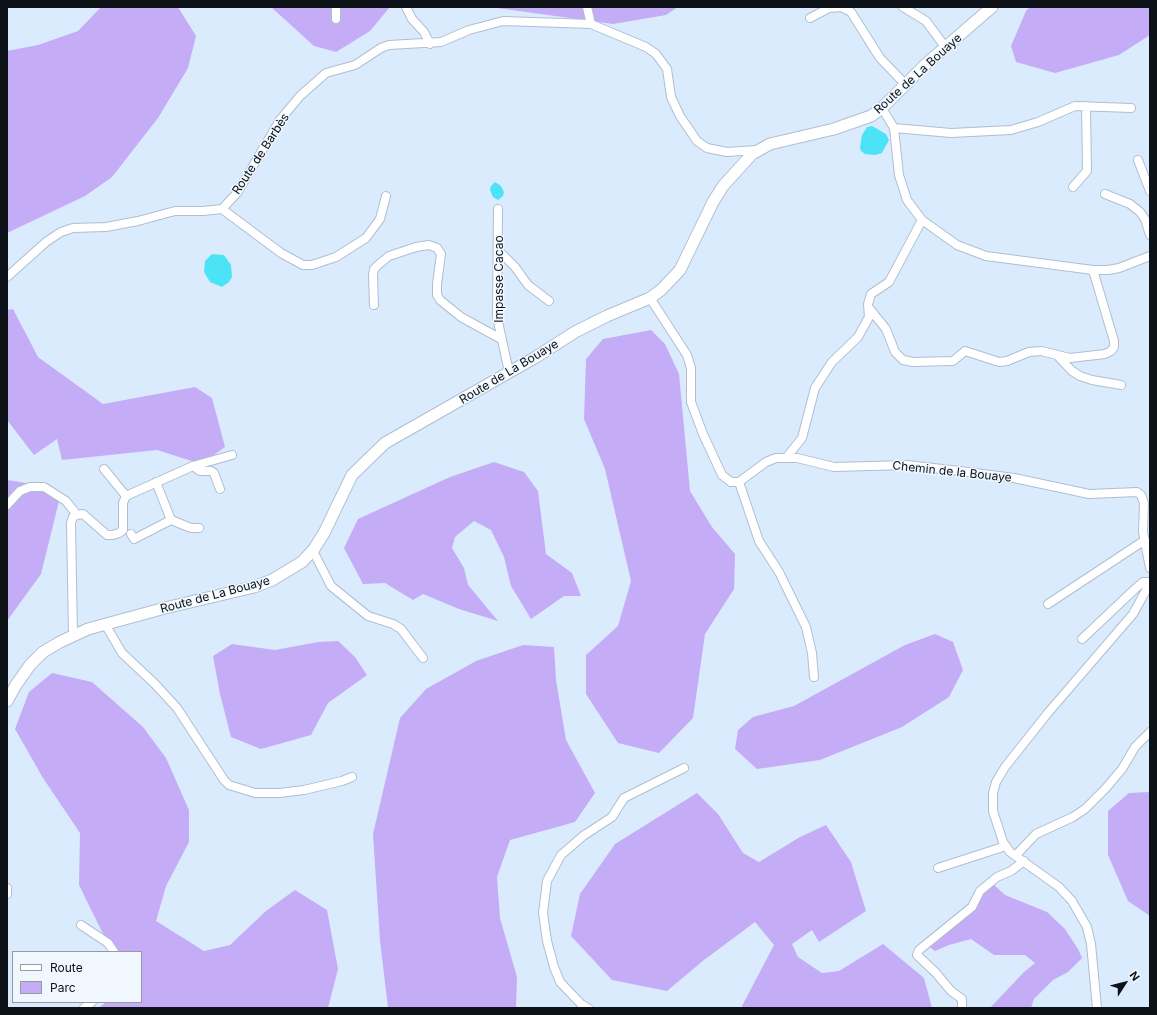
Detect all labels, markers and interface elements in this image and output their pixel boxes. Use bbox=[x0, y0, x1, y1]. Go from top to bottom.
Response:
street label: Route de La Bouaye bbox=[871, 31, 965, 117]
street label: Route de Barbès bbox=[229, 111, 293, 197]
street label: Impasse Cacao bbox=[492, 235, 506, 323]
street label: Route de La Bouaye bbox=[457, 337, 561, 407]
street label: Chemin de la Bouaye bbox=[892, 459, 1012, 485]
street label: Route de La Bouaye bbox=[159, 573, 271, 617]
legend bbox=[12, 951, 142, 1003]
text: Route bbox=[50, 960, 83, 975]
north arrow bbox=[1105, 963, 1145, 1003]
text: N bbox=[1127, 968, 1143, 983]
text: Parc bbox=[50, 980, 76, 995]

